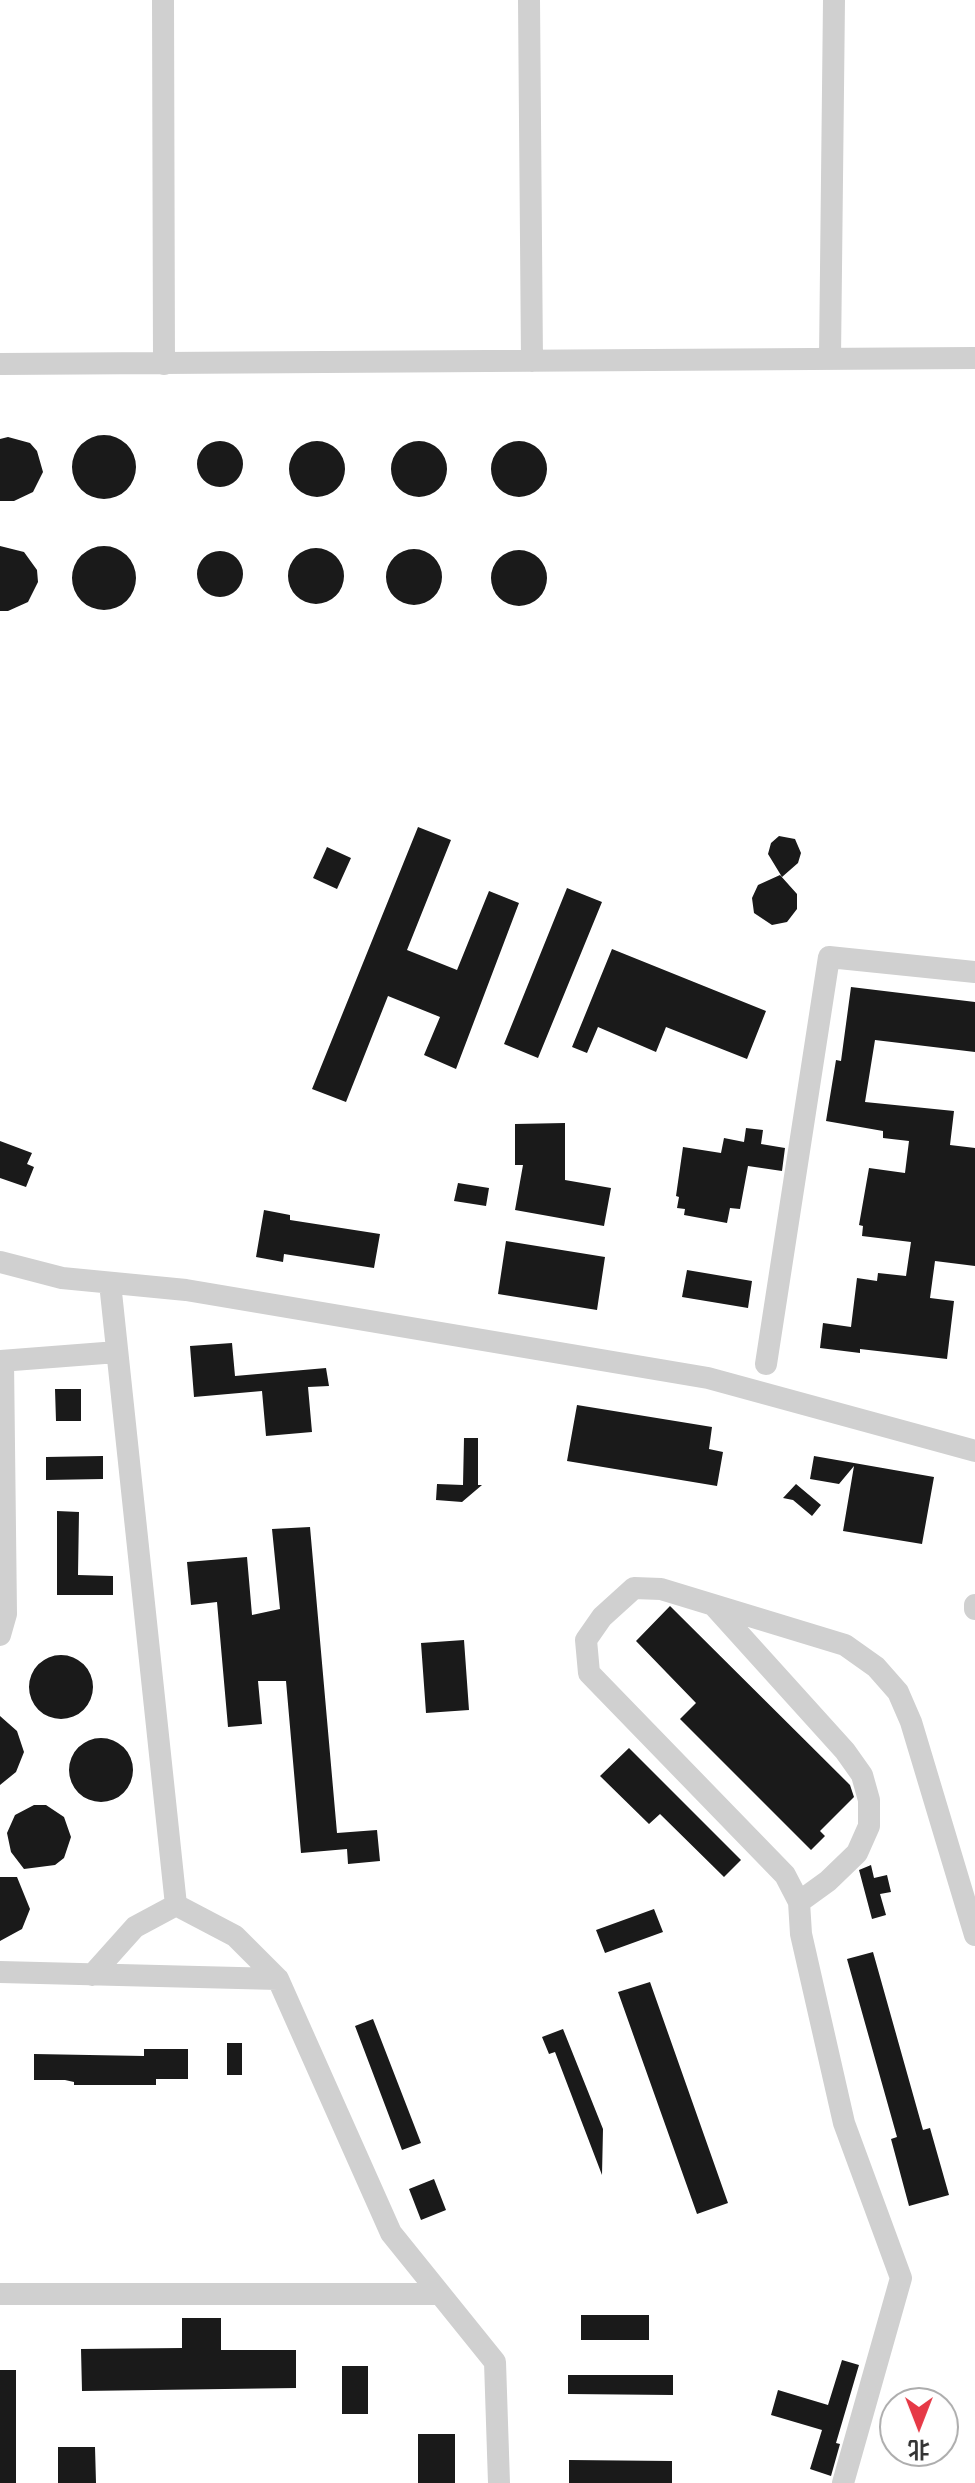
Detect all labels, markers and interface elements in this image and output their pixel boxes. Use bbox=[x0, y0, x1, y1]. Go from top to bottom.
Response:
north arrow bbox=[879, 2387, 959, 2467]
text: 北 bbox=[908, 2435, 930, 2464]

